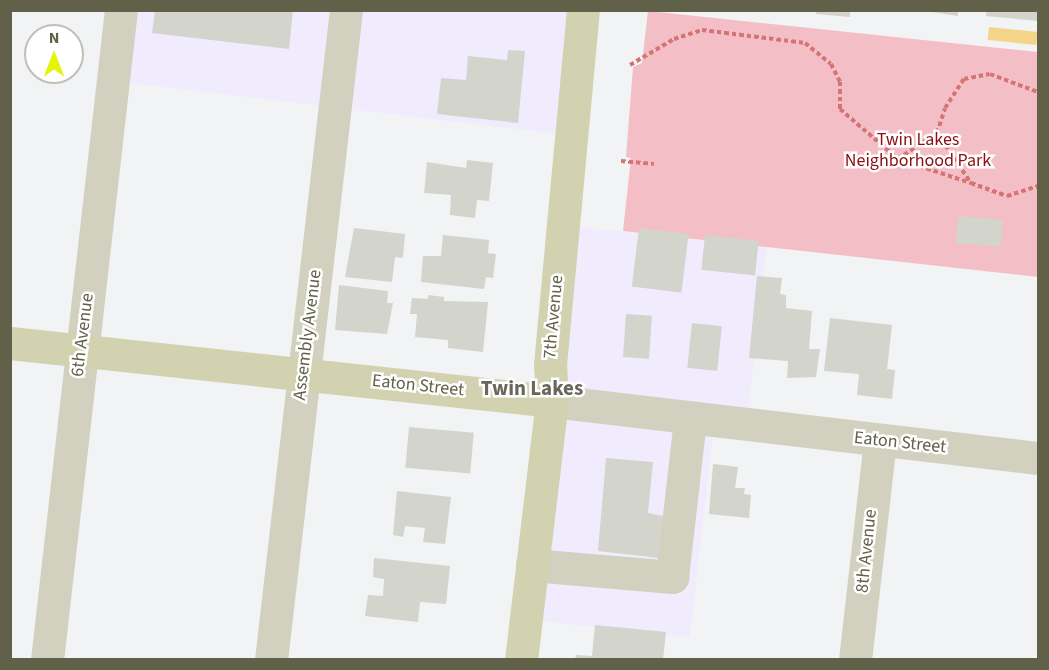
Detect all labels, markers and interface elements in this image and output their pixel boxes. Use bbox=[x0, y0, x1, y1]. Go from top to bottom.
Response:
north arrow bbox=[24, 24, 84, 84]
text: N bbox=[49, 27, 59, 49]
park label: Twin Lakes Neighborhood Park bbox=[845, 130, 991, 172]
street label: Assembly Avenue bbox=[289, 269, 327, 401]
street label: 7th Avenue bbox=[540, 274, 568, 360]
street label: 6th Avenue bbox=[67, 292, 99, 378]
street label: Eaton Street bbox=[371, 370, 465, 402]
district label: Twin Lakes bbox=[481, 375, 583, 401]
street label: Eaton Street bbox=[853, 427, 947, 459]
street label: 8th Avenue bbox=[852, 508, 882, 594]

